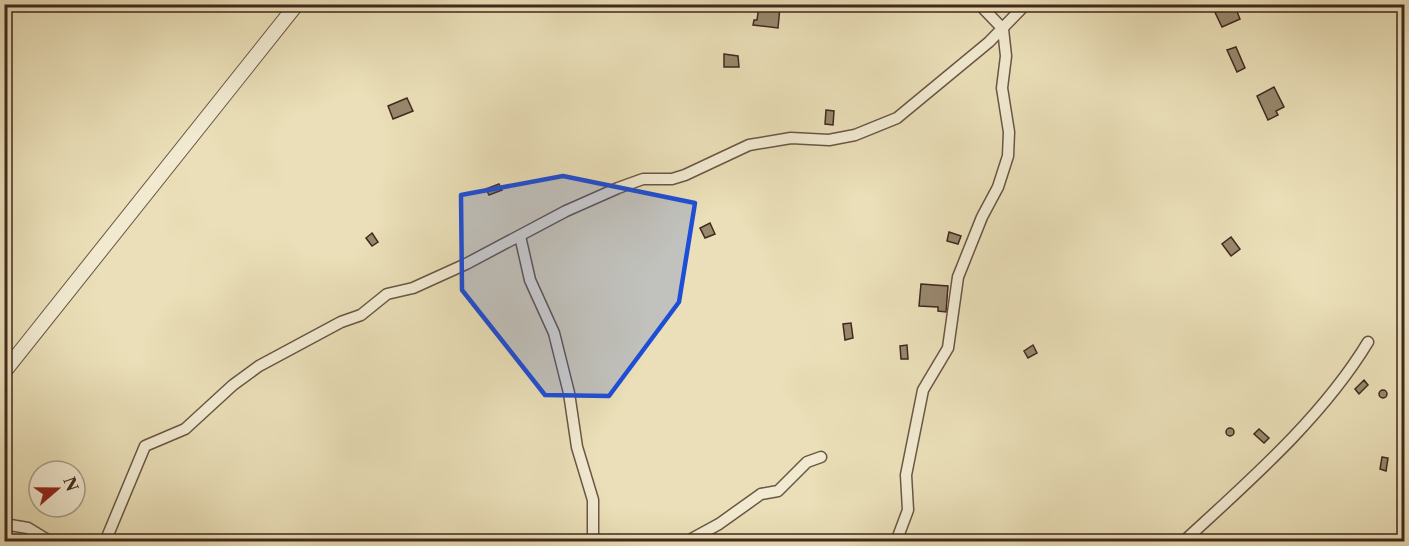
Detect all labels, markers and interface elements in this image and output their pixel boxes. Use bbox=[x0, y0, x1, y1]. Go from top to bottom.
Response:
north arrow bbox=[27, 459, 87, 519]
text: N bbox=[59, 474, 83, 494]

